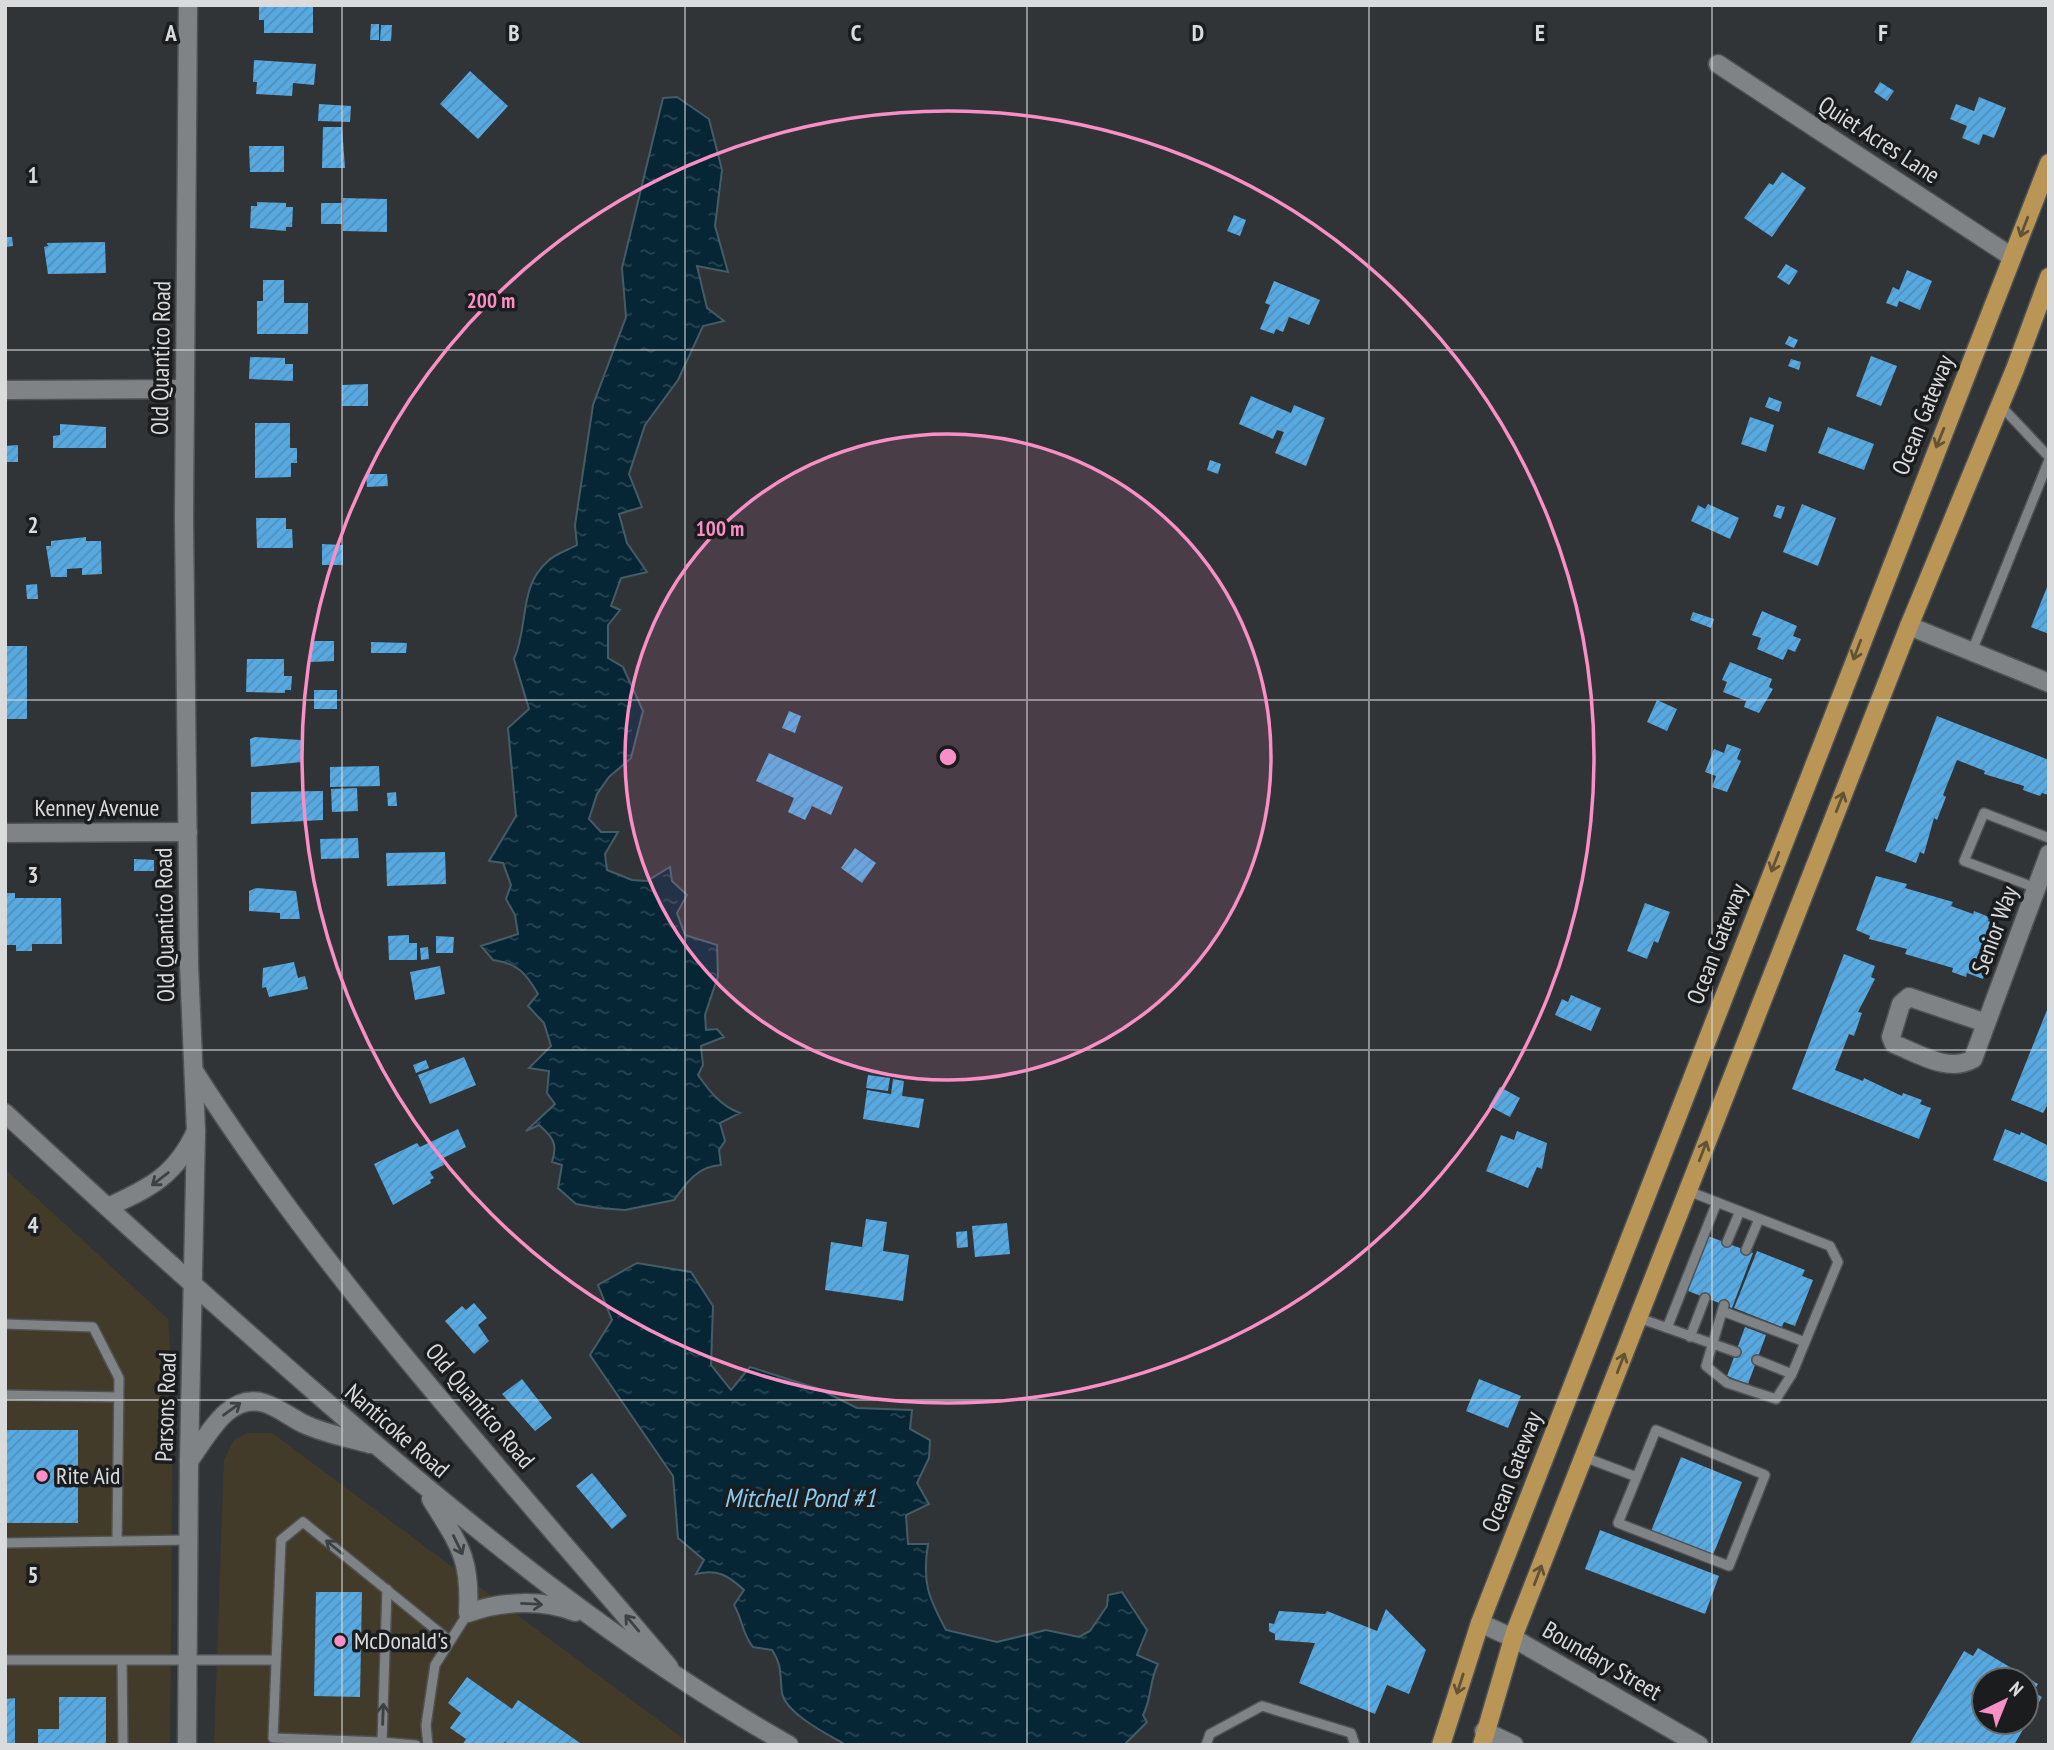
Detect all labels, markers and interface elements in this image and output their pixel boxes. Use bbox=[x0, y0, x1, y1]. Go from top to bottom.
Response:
text: A bbox=[164, 18, 177, 47]
text: B bbox=[508, 18, 520, 47]
text: C bbox=[851, 18, 862, 47]
text: D bbox=[1192, 18, 1204, 47]
text: E bbox=[1535, 18, 1545, 47]
text: F bbox=[1878, 18, 1888, 47]
street label: Quiet Acres Lane bbox=[1813, 89, 1946, 190]
text: 1 bbox=[28, 160, 39, 189]
one-way arrow bbox=[2017, 216, 2029, 237]
street label: Old Quantico Road bbox=[144, 281, 177, 435]
text: 200 m bbox=[467, 287, 515, 314]
street label: Ocean Gateway bbox=[1884, 350, 1961, 479]
one-way arrow bbox=[1932, 427, 1945, 449]
text: 2 bbox=[28, 510, 39, 539]
text: 100 m bbox=[696, 515, 744, 542]
one-way arrow bbox=[1850, 639, 1863, 661]
centre of rings bbox=[936, 745, 960, 769]
street label: Kenney Avenue bbox=[35, 792, 159, 823]
one-way arrow bbox=[1834, 792, 1847, 814]
street label: Old Quantico Road bbox=[148, 848, 181, 1002]
one-way arrow bbox=[1767, 851, 1780, 873]
text: 3 bbox=[28, 860, 39, 889]
street label: Ocean Gateway bbox=[1679, 879, 1754, 1009]
street label: Senior Way bbox=[1964, 882, 2025, 978]
one-way arrow bbox=[1698, 1140, 1711, 1162]
one-way arrow bbox=[152, 1171, 170, 1186]
text: 4 bbox=[28, 1210, 39, 1239]
street label: Old Quantico Road bbox=[419, 1337, 542, 1475]
street label: Parsons Road bbox=[148, 1352, 183, 1462]
one-way arrow bbox=[1615, 1352, 1628, 1374]
street label: Nanticoke Road bbox=[339, 1377, 456, 1484]
one-way arrow bbox=[223, 1402, 241, 1417]
street label: Ocean Gateway bbox=[1474, 1407, 1549, 1537]
place label: Rite Aid bbox=[56, 1460, 120, 1491]
marker: Rite Aid bbox=[34, 1468, 50, 1484]
water label: Mitchell Pond #1 bbox=[724, 1481, 876, 1514]
one-way arrow bbox=[452, 1534, 465, 1555]
one-way arrow bbox=[325, 1539, 343, 1554]
text: 5 bbox=[28, 1560, 39, 1589]
one-way arrow bbox=[1532, 1564, 1545, 1586]
one-way arrow bbox=[521, 1598, 544, 1611]
one-way arrow bbox=[624, 1614, 640, 1632]
street label: Boundary Street bbox=[1537, 1614, 1668, 1707]
place label: McDonald's bbox=[354, 1625, 448, 1656]
marker: McDonald's bbox=[332, 1633, 348, 1649]
north arrow bbox=[1970, 1666, 2040, 1736]
one-way arrow bbox=[1453, 1672, 1466, 1694]
text: N bbox=[2005, 1676, 2029, 1701]
one-way arrow bbox=[376, 1702, 390, 1725]

